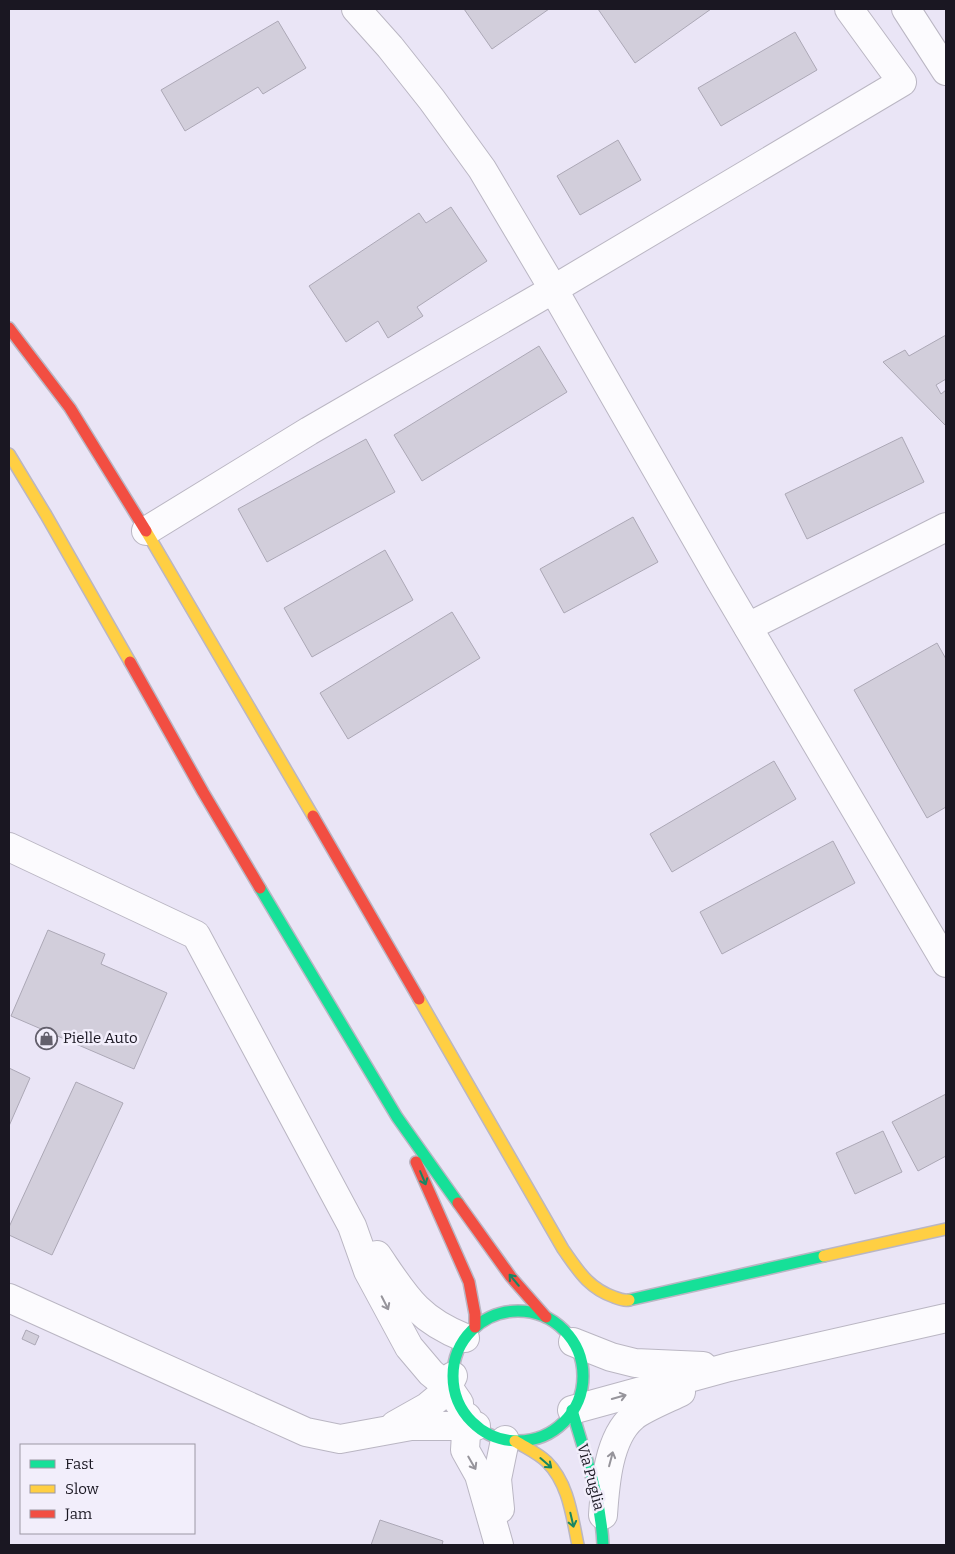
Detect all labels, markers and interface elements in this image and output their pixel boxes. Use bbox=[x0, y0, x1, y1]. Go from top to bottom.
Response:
shop icon: Pielle Auto bbox=[35, 1026, 59, 1050]
place label: Pielle Auto bbox=[63, 1029, 138, 1047]
one-way arrow bbox=[418, 1170, 428, 1185]
one-way arrow bbox=[508, 1274, 519, 1287]
one-way arrow bbox=[380, 1295, 390, 1310]
one-way arrow bbox=[611, 1392, 627, 1402]
street label: Via Puglia bbox=[573, 1442, 609, 1512]
legend bbox=[20, 1444, 195, 1534]
one-way arrow bbox=[607, 1451, 616, 1467]
text: Fast bbox=[65, 1455, 94, 1473]
one-way arrow bbox=[468, 1456, 478, 1470]
one-way arrow bbox=[539, 1457, 552, 1468]
text: Slow bbox=[65, 1480, 100, 1498]
text: Jam bbox=[64, 1505, 93, 1523]
one-way arrow bbox=[568, 1511, 577, 1527]

